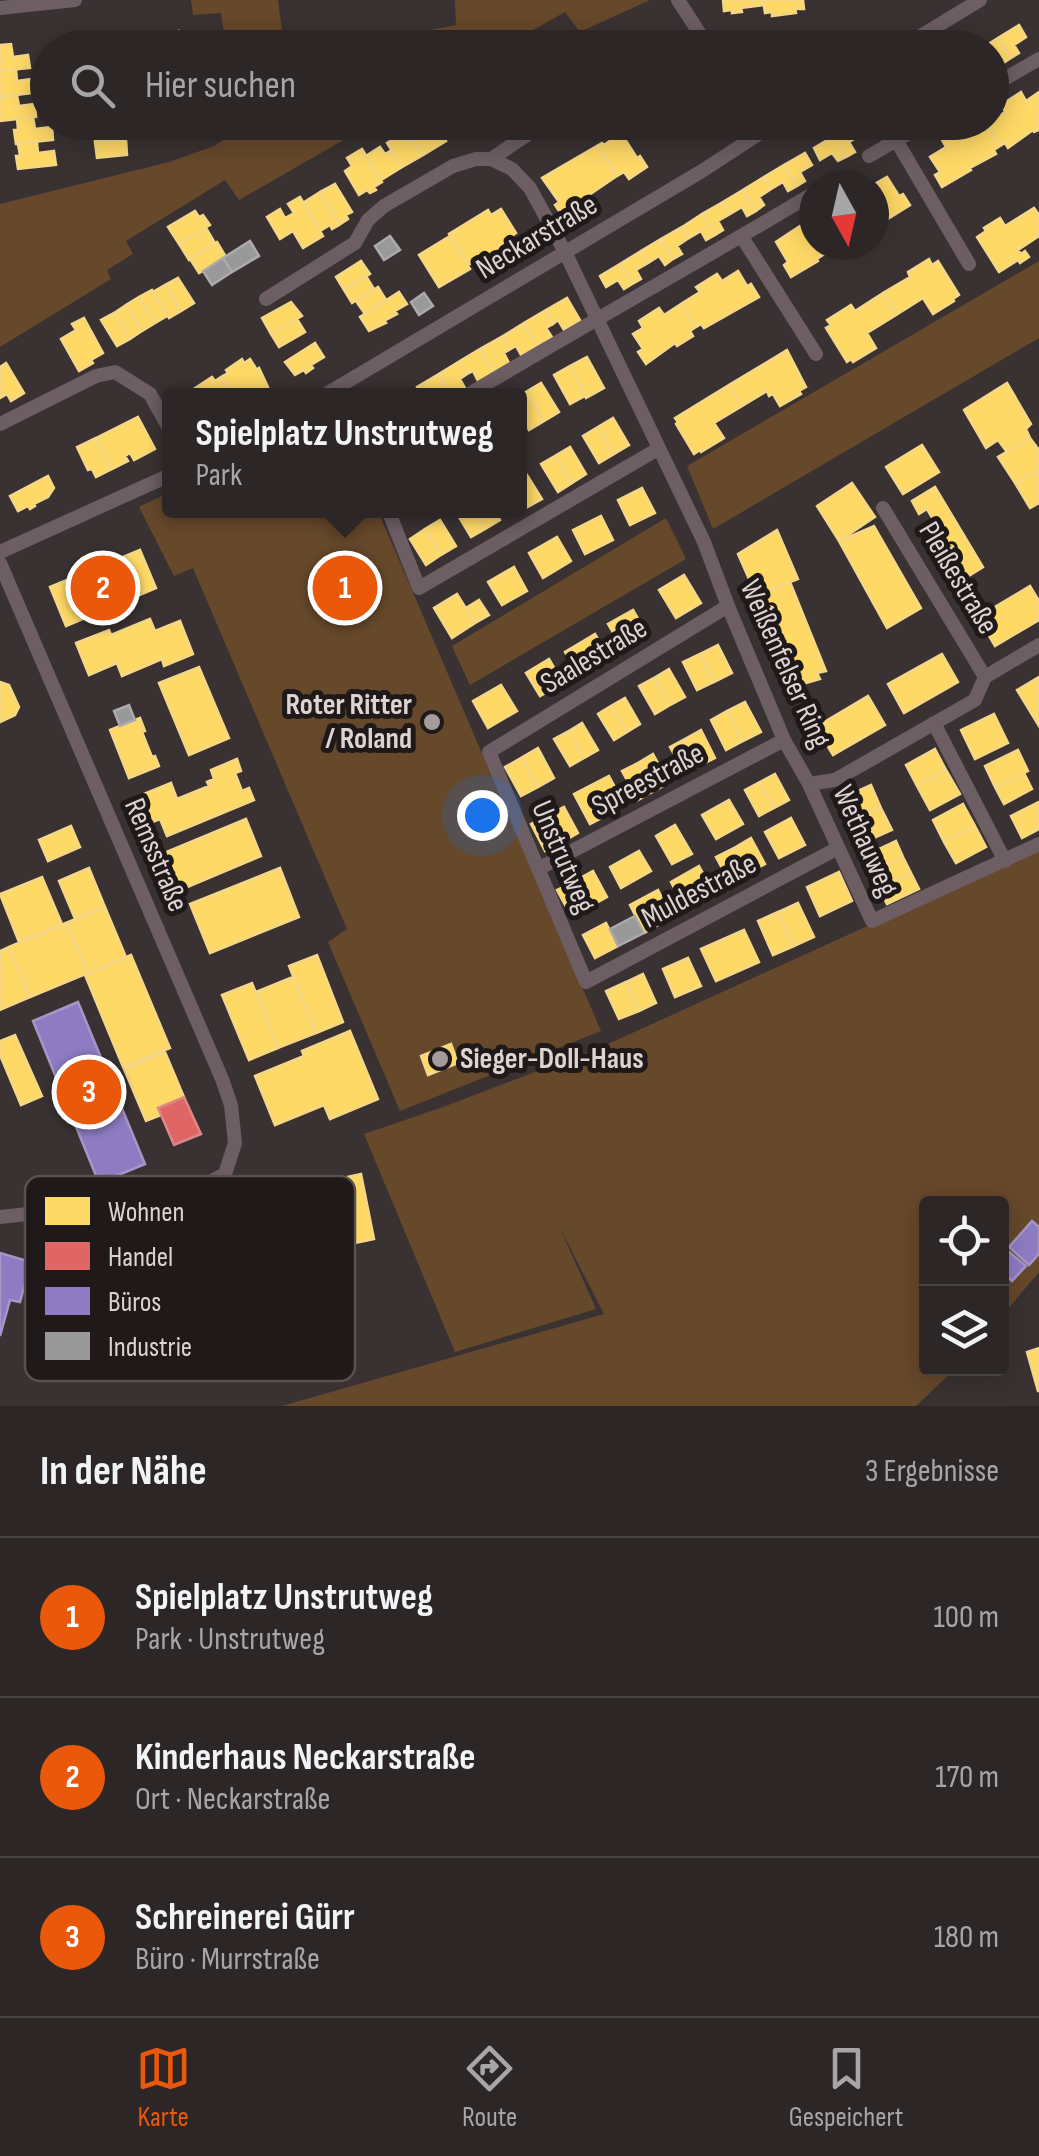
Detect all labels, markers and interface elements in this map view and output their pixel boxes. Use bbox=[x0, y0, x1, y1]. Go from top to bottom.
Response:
search box bbox=[30, 30, 1009, 140]
icon: search bbox=[65, 58, 120, 113]
text: Hier suchen bbox=[145, 63, 296, 108]
north arrow bbox=[799, 170, 889, 260]
street label: Neckarstraße bbox=[470, 187, 604, 287]
popup bbox=[162, 388, 527, 518]
text: Spielplatz Unstrutweg bbox=[195, 411, 494, 456]
text: Park bbox=[195, 456, 242, 495]
street label: Pleißestraße bbox=[910, 515, 1006, 641]
pin: 2 bbox=[70, 550, 136, 626]
pin: 1 bbox=[312, 550, 378, 626]
street label: Weißenfelser Ring bbox=[732, 574, 838, 754]
street label: Saalestraße bbox=[534, 610, 654, 702]
place label: Roter Ritter / Roland bbox=[285, 687, 412, 757]
marker: Roter Ritter / Roland bbox=[421, 711, 443, 733]
street label: Spreestraße bbox=[586, 736, 710, 824]
street label: Wethauweg bbox=[825, 780, 905, 902]
your location bbox=[457, 790, 508, 841]
street label: Remsstraße bbox=[116, 793, 196, 917]
street label: Unstrutweg bbox=[523, 795, 603, 919]
street label: Muldestraße bbox=[635, 846, 763, 936]
place label: Sieger-Doll-Haus bbox=[460, 1041, 644, 1077]
marker: Sieger-Doll-Haus bbox=[429, 1048, 451, 1070]
pin: 3 bbox=[56, 1054, 122, 1130]
legend bbox=[25, 1176, 355, 1381]
text: Wohnen bbox=[108, 1196, 185, 1229]
map controls bbox=[919, 1196, 1009, 1376]
button: locate bbox=[919, 1196, 1009, 1286]
text: Handel bbox=[108, 1241, 173, 1274]
text: Büros bbox=[108, 1286, 161, 1319]
button: layers bbox=[919, 1286, 1009, 1376]
text: Industrie bbox=[108, 1331, 192, 1364]
text: In der Nähe bbox=[40, 1446, 207, 1497]
text: 3 Ergebnisse bbox=[865, 1452, 999, 1491]
text: Spielplatz Unstrutweg bbox=[135, 1575, 433, 1620]
text: 1 bbox=[66, 1598, 79, 1637]
text: 100 m bbox=[934, 1598, 999, 1637]
text: Park · Unstrutweg bbox=[135, 1620, 325, 1659]
text: Kinderhaus Neckarstraße bbox=[135, 1735, 476, 1780]
text: 2 bbox=[65, 1758, 80, 1797]
text: 170 m bbox=[935, 1758, 999, 1797]
text: Ort · Neckarstraße bbox=[135, 1780, 330, 1819]
text: Schreinerei Gürr bbox=[135, 1895, 355, 1940]
text: 3 bbox=[65, 1918, 80, 1957]
text: 180 m bbox=[934, 1918, 999, 1957]
text: Büro · Murrstraße bbox=[135, 1940, 320, 1979]
tab: Karte bbox=[136, 2041, 191, 2134]
tab: Route bbox=[462, 2041, 517, 2134]
tab: Gespeichert bbox=[789, 2041, 903, 2134]

